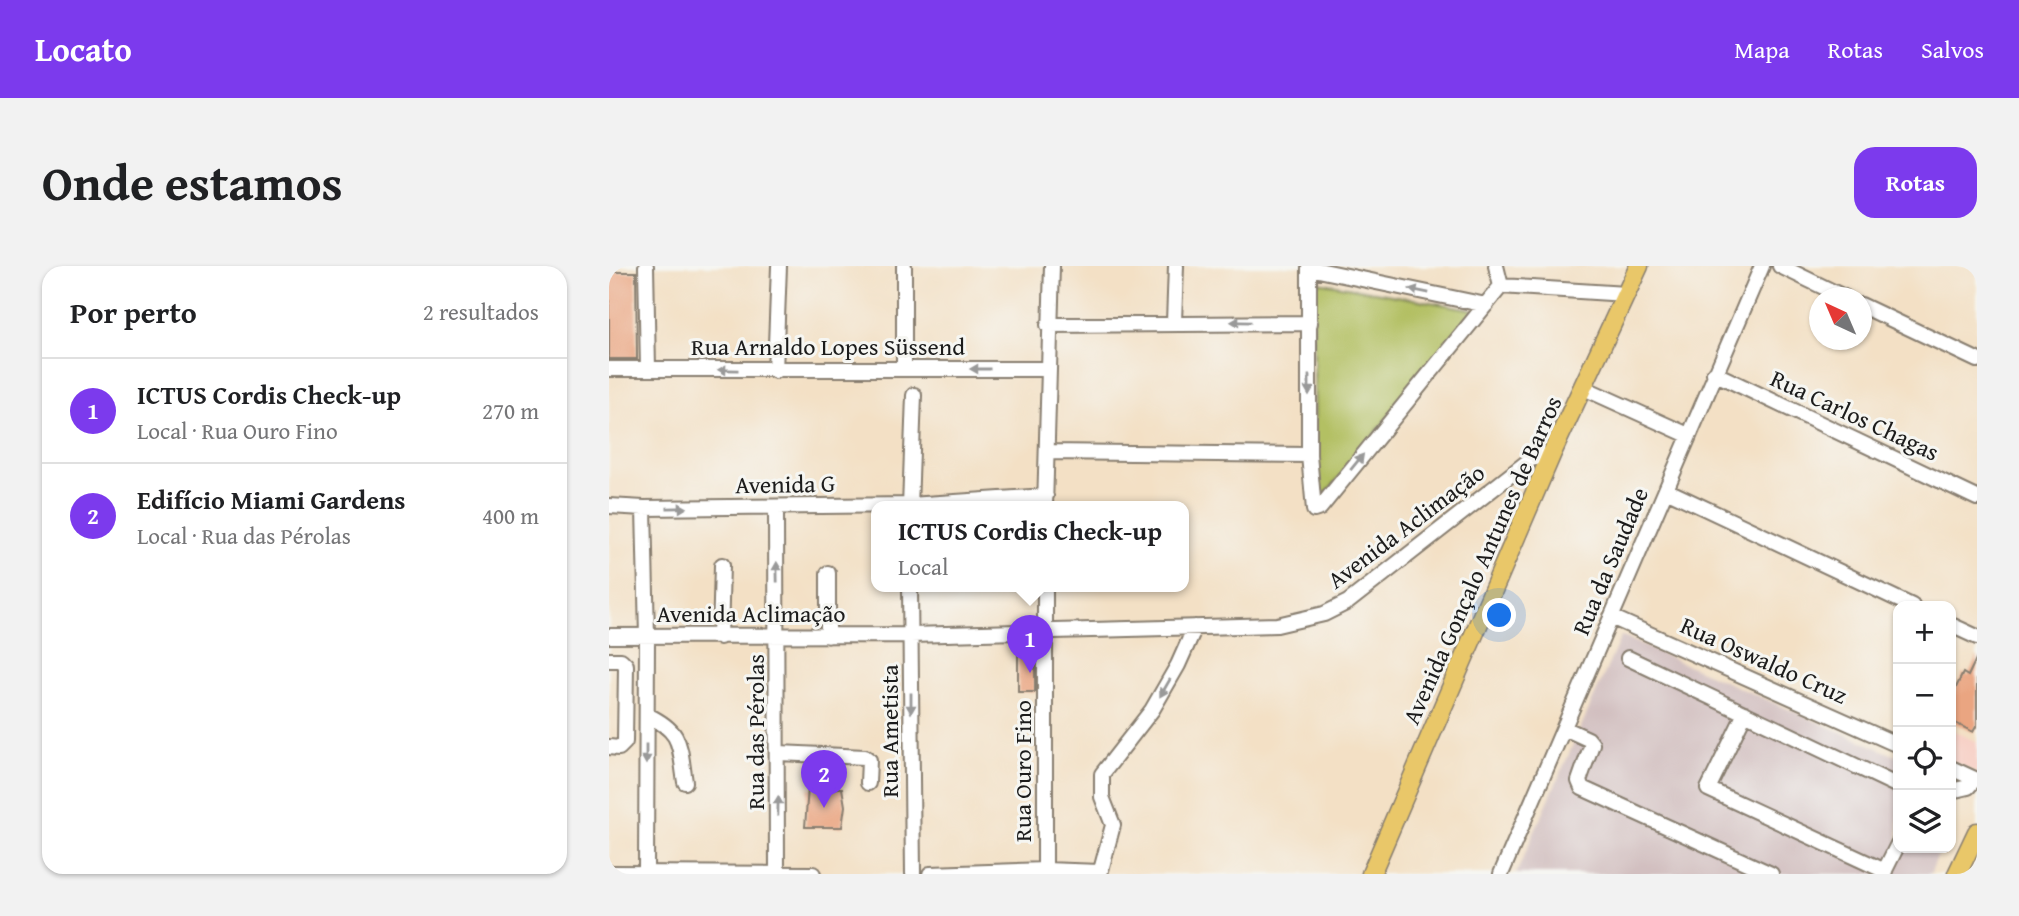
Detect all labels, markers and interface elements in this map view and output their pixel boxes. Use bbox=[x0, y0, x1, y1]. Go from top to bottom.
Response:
text: Locato bbox=[35, 25, 132, 73]
text: Mapa bbox=[1734, 32, 1790, 67]
text: Rotas bbox=[1828, 32, 1883, 67]
text: Salvos bbox=[1921, 32, 1984, 67]
text: Onde estamos bbox=[42, 146, 343, 218]
button: Rotas bbox=[1854, 147, 1977, 218]
one-way arrow bbox=[1408, 286, 1430, 297]
north arrow bbox=[1809, 287, 1872, 350]
text: Por perto bbox=[70, 290, 197, 334]
text: 2 resultados bbox=[423, 295, 539, 328]
one-way arrow bbox=[1230, 316, 1252, 328]
street label: Rua Arnaldo Lopes Süssend bbox=[691, 329, 965, 364]
street label: Rua Carlos Chagas bbox=[1765, 361, 1945, 469]
one-way arrow bbox=[969, 363, 991, 374]
one-way arrow bbox=[717, 364, 739, 376]
one-way arrow bbox=[1303, 374, 1315, 396]
text: ICTUS Cordis Check-up bbox=[137, 375, 401, 414]
street label: Avenida Gonçalo Antunes de Barros bbox=[1394, 390, 1570, 730]
text: 1 bbox=[87, 394, 99, 427]
text: 270 m bbox=[482, 394, 539, 427]
text: Local · Rua Ouro Fino bbox=[137, 414, 338, 447]
one-way arrow bbox=[1349, 454, 1364, 472]
street label: Avenida Aclimação bbox=[1320, 455, 1492, 597]
street label: Avenida G bbox=[735, 466, 835, 502]
text: Edifício Miami Gardens bbox=[137, 480, 406, 519]
street label: Rua da Saudade bbox=[1563, 482, 1657, 640]
text: 2 bbox=[87, 499, 99, 532]
text: 400 m bbox=[482, 499, 539, 532]
popup bbox=[871, 501, 1189, 592]
one-way arrow bbox=[666, 502, 688, 514]
text: ICTUS Cordis Check-up bbox=[898, 511, 1162, 550]
text: Local · Rua das Pérolas bbox=[137, 519, 351, 552]
text: Local bbox=[898, 550, 948, 583]
one-way arrow bbox=[772, 560, 783, 582]
street label: Avenida Aclimação bbox=[656, 596, 846, 631]
your location bbox=[1482, 598, 1516, 632]
map controls bbox=[1893, 601, 1956, 853]
button: + bbox=[1893, 601, 1956, 664]
street label: Rua Oswaldo Cruz bbox=[1675, 608, 1853, 712]
pin: 1 bbox=[1007, 615, 1053, 673]
street label: Rua das Pérolas bbox=[738, 654, 773, 810]
street label: Rua Ametista bbox=[872, 664, 907, 798]
button: − bbox=[1893, 664, 1956, 727]
one-way arrow bbox=[1158, 679, 1171, 698]
one-way arrow bbox=[905, 692, 917, 714]
street label: Rua Ouro Fino bbox=[1005, 700, 1040, 842]
button: locate bbox=[1893, 727, 1956, 790]
one-way arrow bbox=[641, 743, 652, 765]
pin: 2 bbox=[801, 750, 847, 808]
button: layers bbox=[1893, 790, 1956, 853]
one-way arrow bbox=[772, 795, 784, 817]

